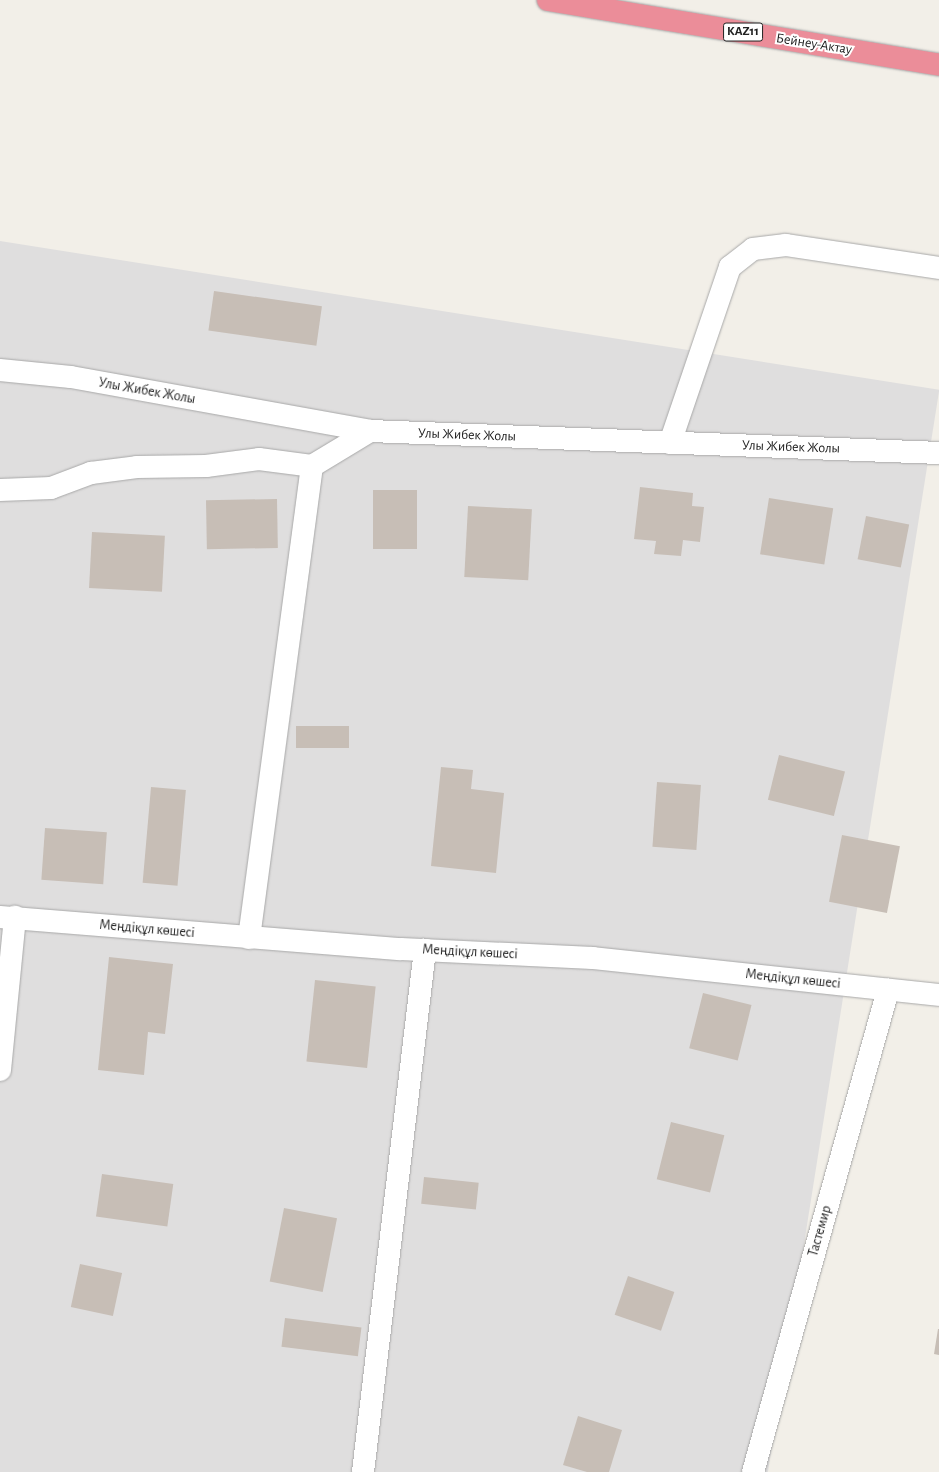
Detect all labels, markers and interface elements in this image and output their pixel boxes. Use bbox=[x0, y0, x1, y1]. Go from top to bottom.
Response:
road number: KAZ11 bbox=[723, 21, 763, 43]
street label: Бейнеу-Актау bbox=[775, 30, 853, 58]
street label: Улы Жибек Жолы bbox=[97, 374, 197, 408]
street label: Улы Жибек Жолы bbox=[418, 425, 516, 445]
street label: Улы Жибек Жолы bbox=[742, 437, 840, 457]
street label: Меңдіқұл көшесі bbox=[99, 916, 195, 942]
street label: Меңдіқұл көшесі bbox=[422, 941, 518, 963]
street label: Меңдіқұл көшесі bbox=[745, 966, 841, 992]
street label: Тастемир bbox=[805, 1204, 835, 1258]

